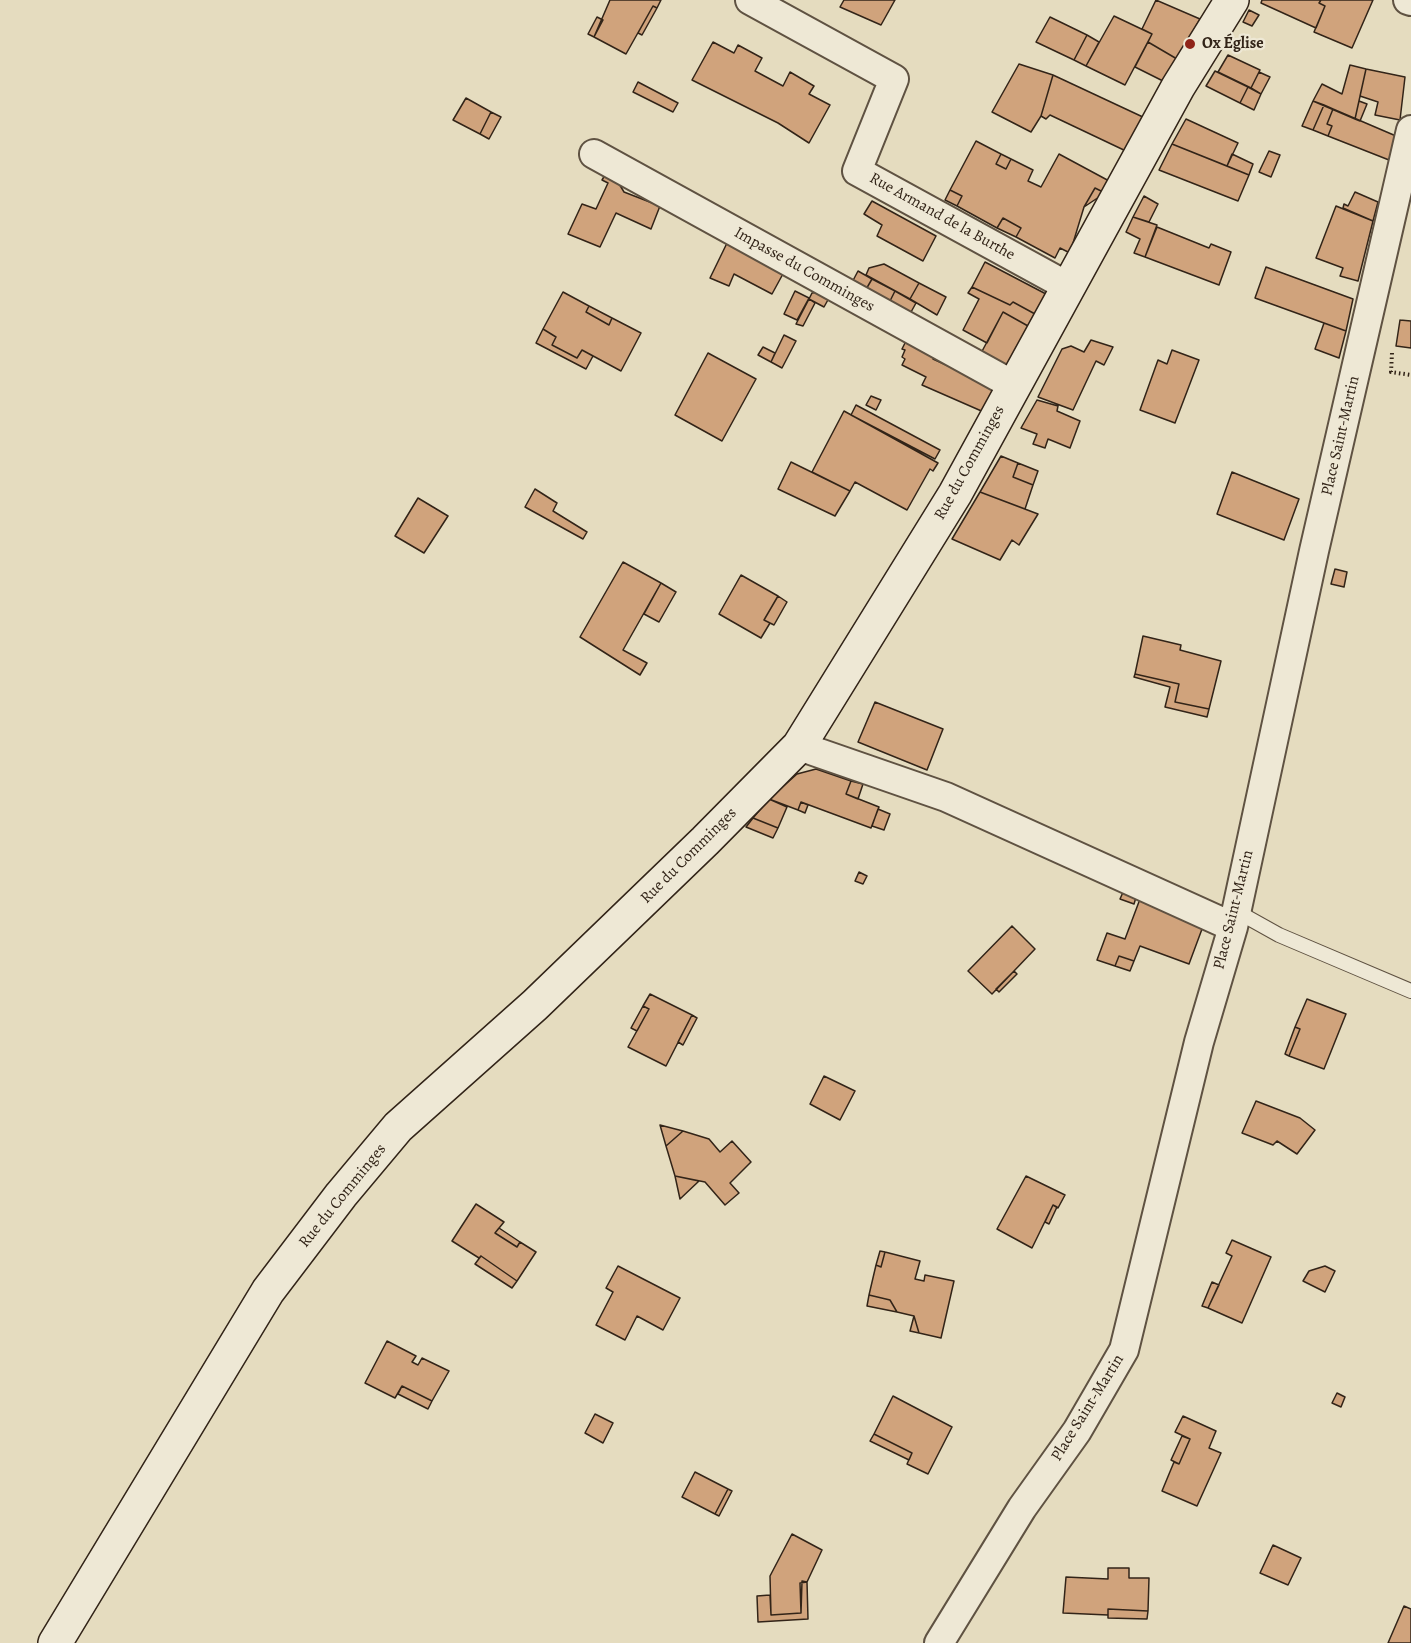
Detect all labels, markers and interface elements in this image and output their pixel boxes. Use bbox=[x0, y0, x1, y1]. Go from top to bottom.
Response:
place label: Ox Église bbox=[1202, 34, 1264, 54]
marker: Ox Église bbox=[1183, 37, 1197, 51]
street label: Rue Armand de la Burthe bbox=[866, 169, 1018, 265]
street label: Impasse du Comminges bbox=[730, 223, 878, 317]
street label: Place Saint-Martin bbox=[1318, 374, 1364, 498]
street label: Rue du Comminges bbox=[931, 402, 1009, 524]
street label: Rue du Comminges bbox=[637, 804, 741, 908]
street label: Place Saint-Martin bbox=[1210, 848, 1258, 972]
street label: Rue du Comminges bbox=[295, 1140, 391, 1252]
street label: Place Saint-Martin bbox=[1047, 1351, 1129, 1465]

